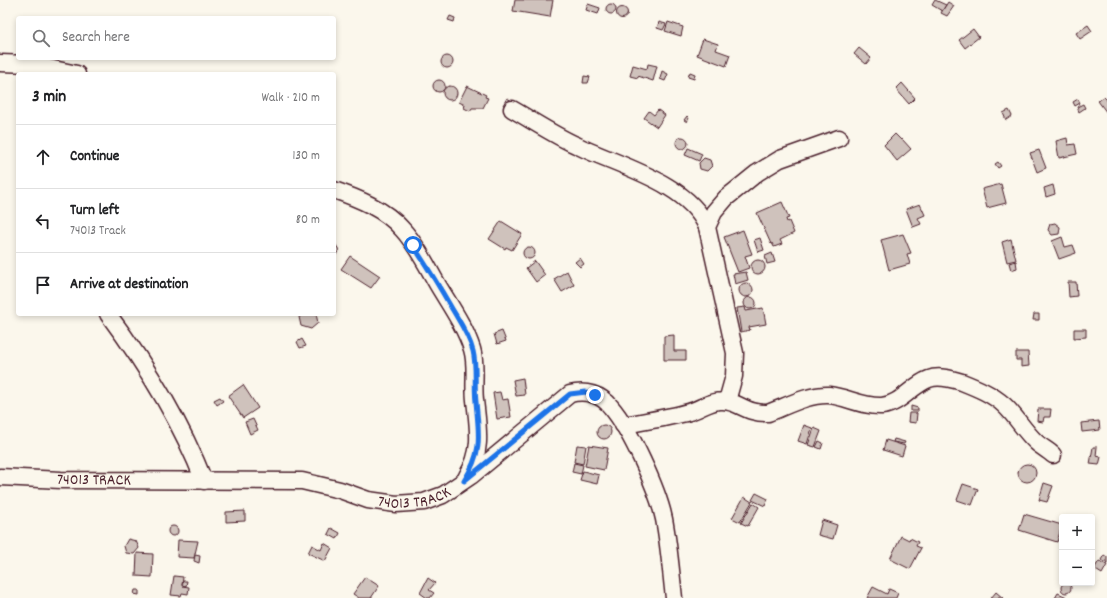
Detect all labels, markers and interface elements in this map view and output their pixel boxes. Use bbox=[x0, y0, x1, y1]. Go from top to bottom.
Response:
search box bbox=[16, 16, 336, 60]
icon: search bbox=[30, 27, 52, 49]
text: Search here bbox=[62, 27, 130, 49]
text: 3 min bbox=[32, 86, 66, 110]
text: Walk · 210 m bbox=[262, 89, 320, 108]
icon: ahead bbox=[32, 146, 54, 168]
text: Continue bbox=[70, 146, 119, 168]
text: 130 m bbox=[292, 147, 320, 166]
text: Turn left bbox=[70, 200, 119, 222]
icon: left bbox=[32, 210, 54, 232]
text: 80 m bbox=[296, 211, 320, 230]
text: 74013 Track bbox=[70, 222, 126, 241]
route start bbox=[404, 236, 422, 254]
icon: arrive bbox=[32, 274, 54, 296]
text: Arrive at destination bbox=[70, 274, 188, 296]
route end bbox=[586, 386, 604, 404]
street label: 74013 TRACK bbox=[56, 468, 131, 492]
street label: 74013 TRACK bbox=[376, 481, 456, 516]
map controls bbox=[1059, 514, 1095, 586]
button: + bbox=[1059, 514, 1095, 550]
button: − bbox=[1059, 550, 1095, 586]

